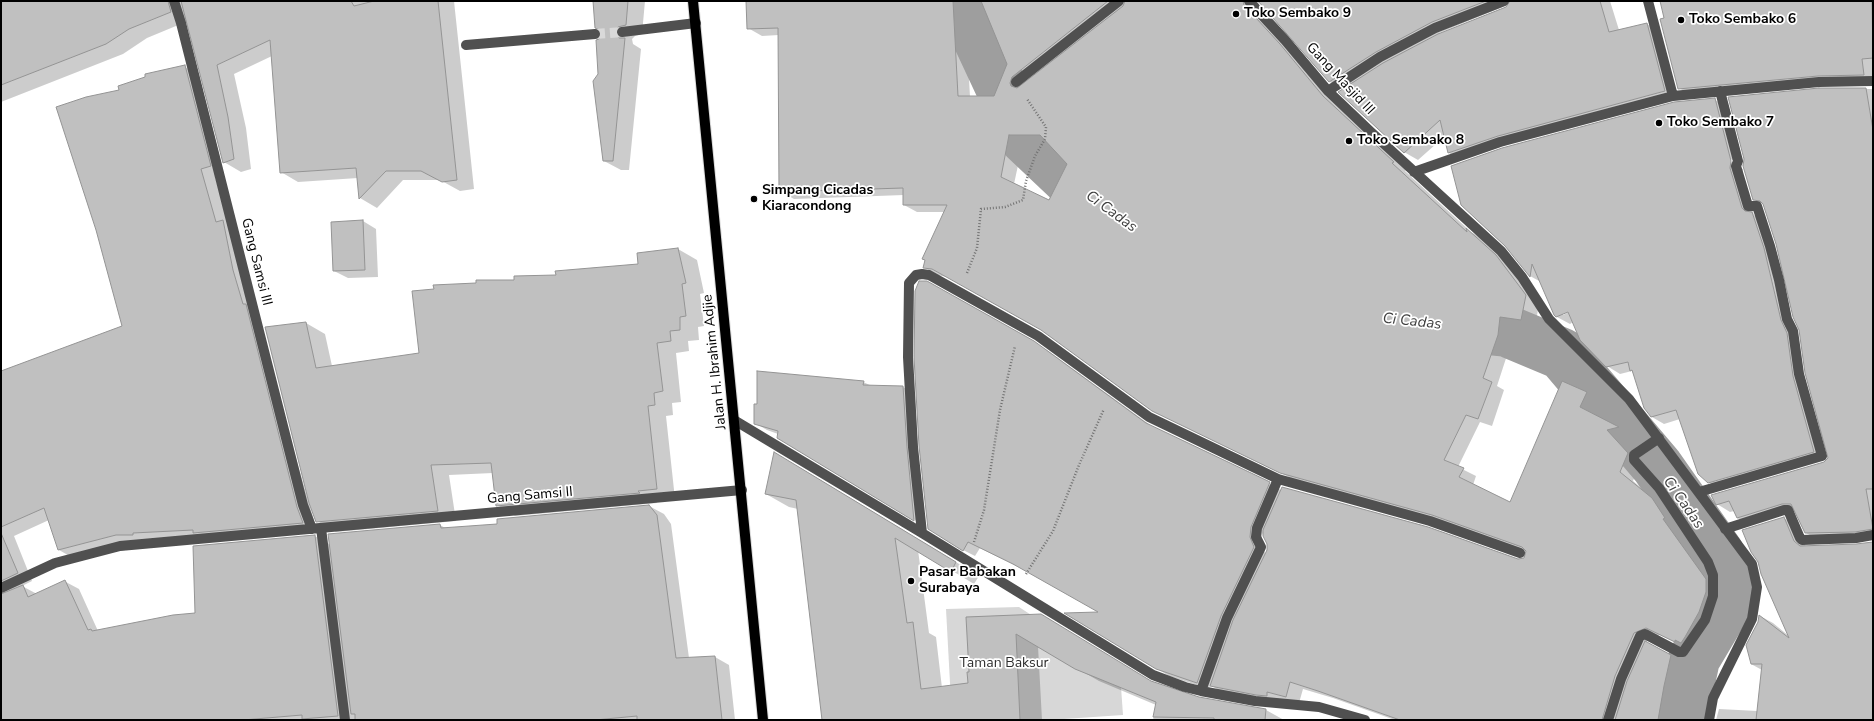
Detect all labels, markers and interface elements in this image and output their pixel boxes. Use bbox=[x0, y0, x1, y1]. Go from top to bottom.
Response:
place label: Toko Sembako 9 bbox=[1244, 6, 1351, 22]
marker: Toko Sembako 9 bbox=[1231, 9, 1241, 19]
place label: Toko Sembako 6 bbox=[1689, 12, 1796, 28]
marker: Toko Sembako 6 bbox=[1676, 15, 1686, 25]
street label: Gang Masjid III bbox=[1302, 39, 1378, 119]
place label: Toko Sembako 7 bbox=[1667, 115, 1774, 131]
marker: Toko Sembako 7 bbox=[1654, 118, 1664, 128]
place label: Toko Sembako 8 bbox=[1357, 133, 1464, 149]
marker: Toko Sembako 8 bbox=[1344, 136, 1354, 146]
place label: Simpang Cicadas Kiaracondong bbox=[762, 183, 873, 216]
water label: Ci Cadas bbox=[1082, 187, 1140, 237]
marker: Simpang Cicadas Kiaracondong bbox=[749, 194, 759, 204]
street label: Gang Samsi III bbox=[237, 216, 275, 308]
street label: Jalan H. Ibrahim Adjie bbox=[700, 294, 730, 430]
water label: Ci Cadas bbox=[1382, 310, 1442, 334]
water label: Ci Cadas bbox=[1659, 474, 1707, 532]
street label: Gang Samsi II bbox=[486, 484, 574, 508]
place label: Pasar Babakan Surabaya bbox=[919, 565, 1016, 598]
marker: Pasar Babakan Surabaya bbox=[906, 576, 916, 586]
park label: Taman Baksur bbox=[959, 656, 1049, 672]

